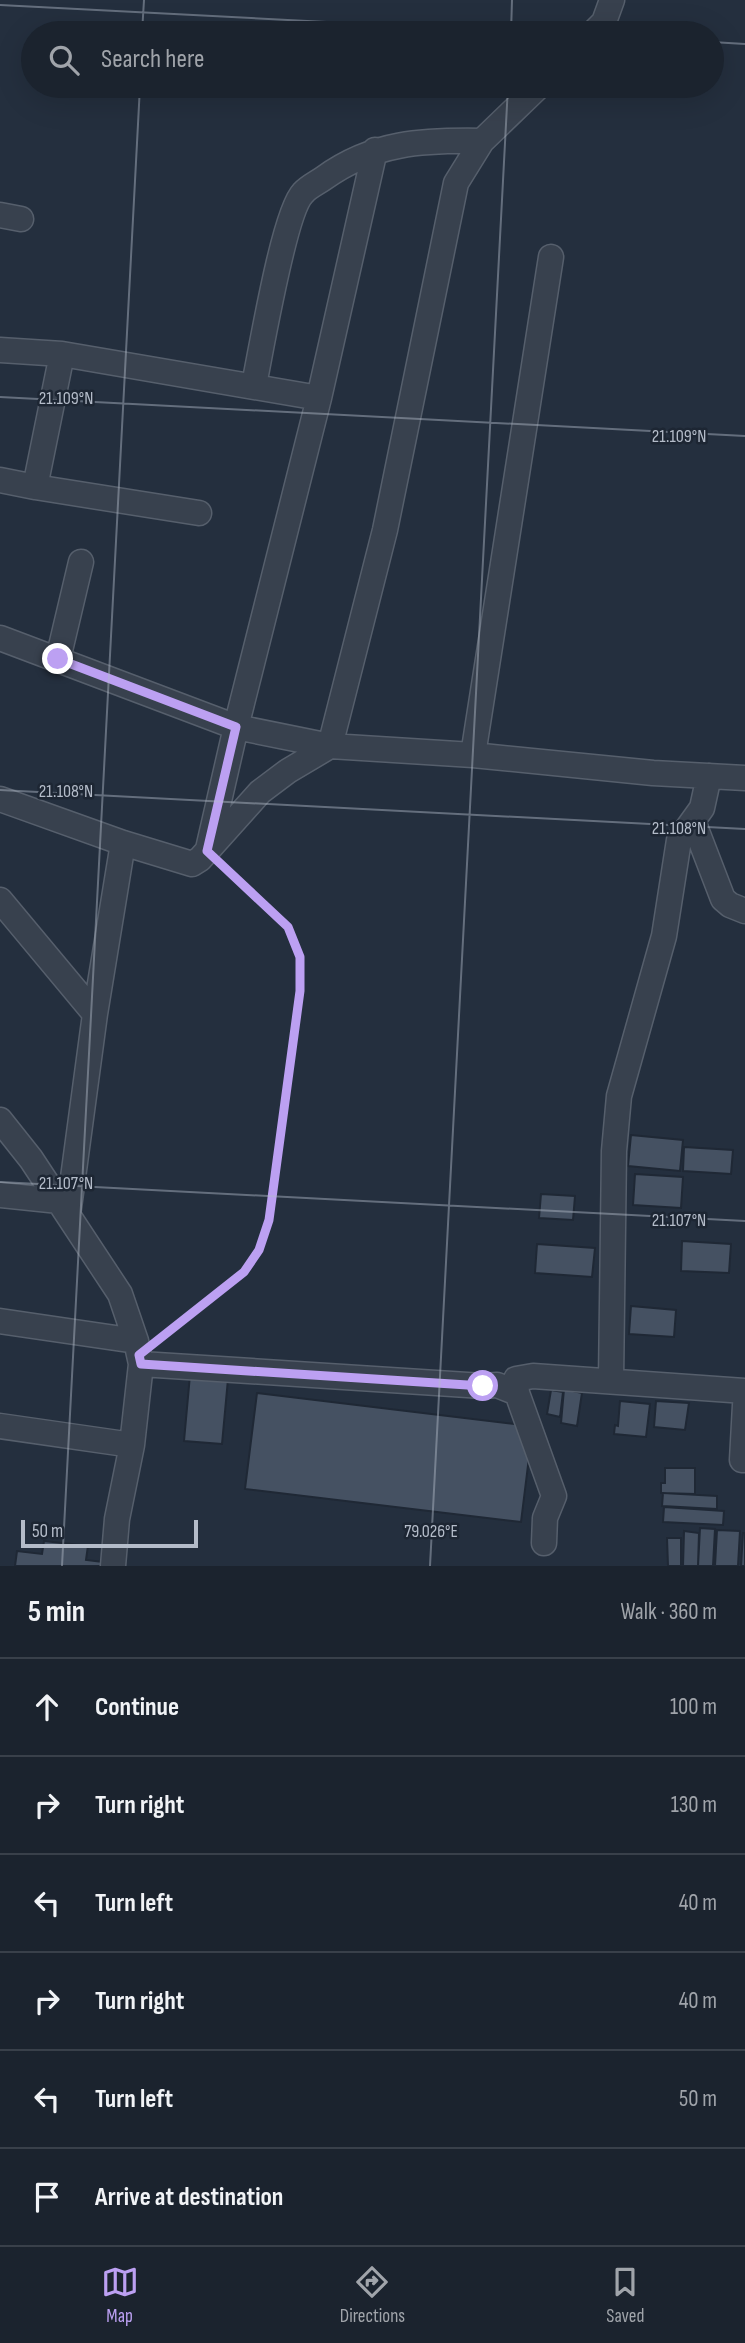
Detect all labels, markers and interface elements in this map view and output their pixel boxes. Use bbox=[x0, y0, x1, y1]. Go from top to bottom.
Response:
search box bbox=[21, 21, 724, 98]
icon: search bbox=[45, 41, 83, 79]
text: Search here bbox=[101, 44, 204, 75]
text: 21.109°N bbox=[39, 388, 93, 409]
text: 21.109°N bbox=[652, 426, 706, 447]
route end bbox=[42, 643, 73, 674]
text: 21.108°N bbox=[39, 781, 93, 802]
text: 21.108°N bbox=[652, 818, 706, 839]
text: 21.107°N bbox=[39, 1173, 93, 1194]
text: 21.107°N bbox=[652, 1210, 706, 1231]
route start bbox=[467, 1370, 498, 1401]
scale bar bbox=[21, 1517, 198, 1549]
text: 50 m bbox=[32, 1520, 63, 1543]
text: 79.026°E bbox=[404, 1521, 458, 1542]
text: 5 min bbox=[28, 1594, 85, 1630]
text: Walk · 360 m bbox=[620, 1598, 717, 1626]
icon: ahead bbox=[28, 1688, 66, 1726]
text: Continue bbox=[95, 1692, 179, 1723]
text: 100 m bbox=[670, 1693, 717, 1721]
icon: right bbox=[28, 1786, 66, 1824]
text: Turn right bbox=[95, 1790, 184, 1821]
text: 130 m bbox=[671, 1791, 717, 1819]
icon: left bbox=[28, 1884, 66, 1922]
text: Turn left bbox=[95, 1888, 173, 1919]
text: 40 m bbox=[679, 1889, 717, 1917]
icon: right bbox=[28, 1982, 66, 2020]
text: Turn right bbox=[95, 1986, 184, 2017]
text: 40 m bbox=[679, 1987, 717, 2015]
icon: left bbox=[28, 2080, 66, 2118]
text: Turn left bbox=[95, 2084, 173, 2115]
text: 50 m bbox=[679, 2085, 717, 2113]
icon: arrive bbox=[28, 2178, 66, 2216]
text: Arrive at destination bbox=[95, 2182, 283, 2213]
tab: Map bbox=[101, 2263, 139, 2328]
tab: Directions bbox=[340, 2263, 405, 2328]
tab: Saved bbox=[606, 2263, 644, 2328]

